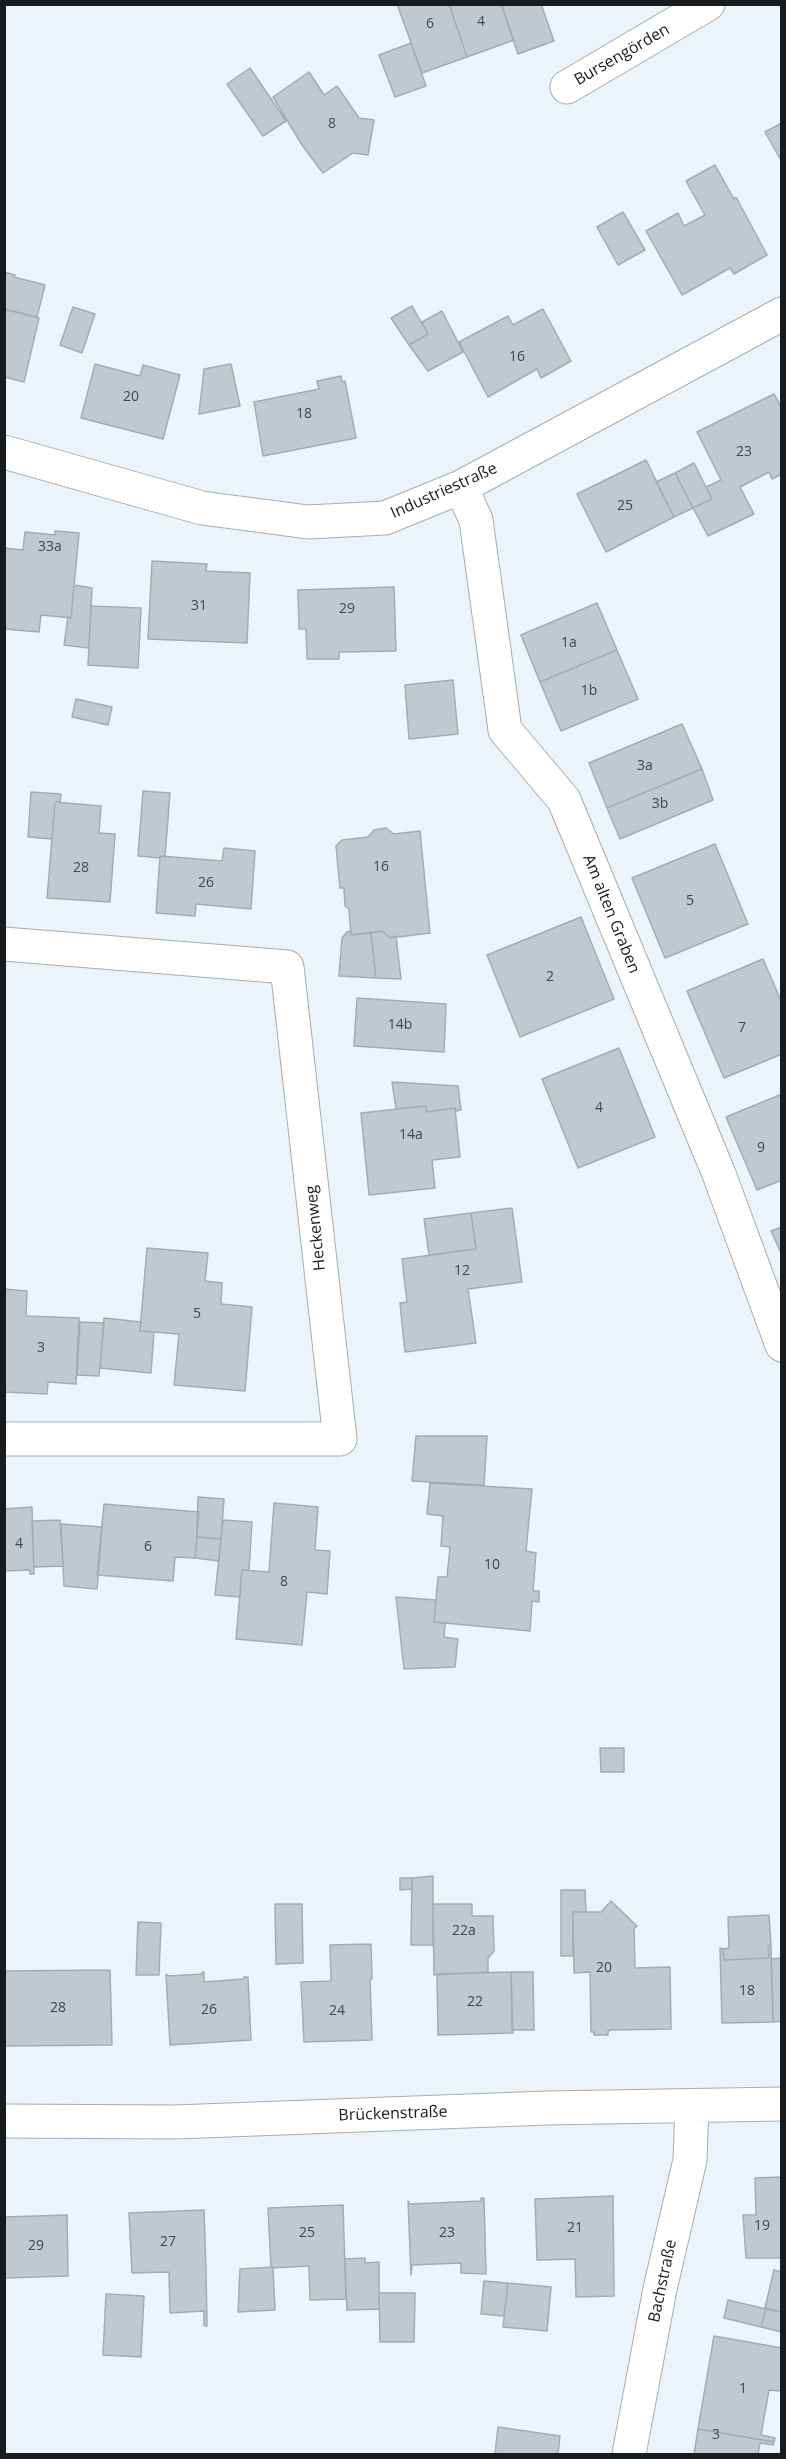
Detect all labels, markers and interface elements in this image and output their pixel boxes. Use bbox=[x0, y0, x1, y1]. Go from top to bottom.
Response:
house number: 4 bbox=[477, 14, 485, 30]
house number: 6 bbox=[426, 16, 434, 32]
street label: Bursengörden bbox=[571, 20, 673, 90]
house number: 8 bbox=[328, 116, 336, 132]
house number: 16 bbox=[509, 349, 525, 365]
house number: 20 bbox=[123, 389, 139, 405]
house number: 18 bbox=[296, 406, 312, 422]
house number: 23 bbox=[736, 444, 752, 460]
street label: Industriestraße bbox=[388, 459, 500, 523]
house number: 25 bbox=[617, 498, 633, 514]
house number: 33a bbox=[38, 539, 62, 555]
house number: 31 bbox=[191, 598, 207, 614]
house number: 29 bbox=[339, 601, 355, 617]
house number: 1a bbox=[561, 635, 577, 651]
house number: 1b bbox=[581, 683, 597, 699]
house number: 3a bbox=[637, 758, 653, 774]
house number: 3b bbox=[652, 796, 668, 812]
street label: Am alten Graben bbox=[578, 852, 644, 976]
house number: 16 bbox=[373, 859, 389, 875]
house number: 28 bbox=[73, 860, 89, 876]
house number: 26 bbox=[198, 875, 214, 891]
house number: 5 bbox=[686, 893, 694, 909]
house number: 2 bbox=[546, 969, 554, 985]
house number: 14b bbox=[388, 1017, 412, 1033]
house number: 7 bbox=[738, 1020, 746, 1036]
house number: 4 bbox=[595, 1100, 603, 1116]
house number: 14a bbox=[399, 1127, 423, 1143]
house number: 9 bbox=[757, 1140, 765, 1156]
street label: Heckenweg bbox=[302, 1184, 330, 1272]
house number: 12 bbox=[454, 1263, 470, 1279]
house number: 5 bbox=[193, 1306, 201, 1322]
house number: 3 bbox=[37, 1340, 45, 1356]
house number: 4 bbox=[15, 1536, 23, 1552]
house number: 6 bbox=[144, 1539, 152, 1555]
house number: 10 bbox=[484, 1557, 500, 1573]
house number: 8 bbox=[280, 1574, 288, 1590]
house number: 22a bbox=[452, 1923, 476, 1939]
house number: 20 bbox=[596, 1960, 612, 1976]
house number: 18 bbox=[739, 1983, 755, 1999]
house number: 22 bbox=[467, 1994, 483, 2010]
house number: 28 bbox=[50, 2000, 66, 2016]
house number: 26 bbox=[201, 2002, 217, 2018]
house number: 24 bbox=[329, 2003, 345, 2019]
street label: Brückenstraße bbox=[338, 2102, 448, 2126]
house number: 19 bbox=[754, 2218, 770, 2234]
house number: 21 bbox=[567, 2220, 583, 2236]
house number: 25 bbox=[299, 2225, 315, 2241]
house number: 23 bbox=[439, 2225, 455, 2241]
house number: 27 bbox=[160, 2234, 176, 2250]
house number: 29 bbox=[28, 2238, 44, 2254]
street label: Bachstraße bbox=[645, 2238, 681, 2324]
house number: 1 bbox=[739, 2381, 747, 2397]
house number: 3 bbox=[712, 2427, 720, 2443]

